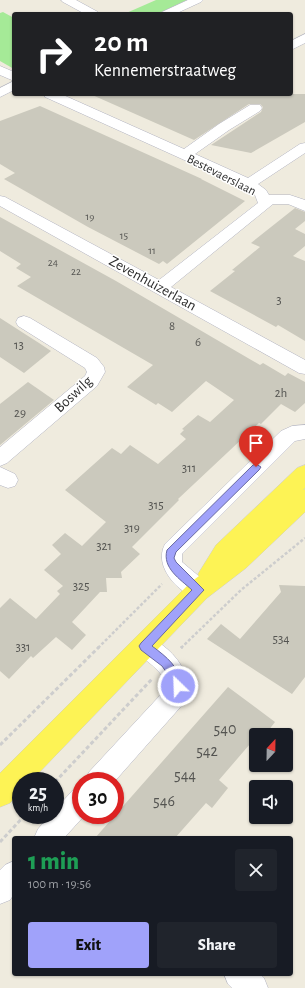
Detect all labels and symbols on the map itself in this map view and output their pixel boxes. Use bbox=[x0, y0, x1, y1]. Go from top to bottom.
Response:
street label: Bestevaerslaan bbox=[185, 152, 258, 198]
house number: 19 bbox=[86, 211, 94, 222]
house number: 15 bbox=[120, 230, 129, 241]
house number: 11 bbox=[148, 245, 156, 256]
street label: Zevenhuizerlaan bbox=[107, 253, 199, 314]
house number: 24 bbox=[48, 257, 58, 268]
house number: 22 bbox=[71, 266, 81, 277]
house number: 3 bbox=[276, 294, 282, 307]
house number: 8 bbox=[169, 320, 175, 333]
house number: 6 bbox=[195, 336, 201, 349]
house number: 13 bbox=[14, 339, 24, 352]
street label: Boswilg bbox=[52, 373, 96, 415]
house number: 2h bbox=[275, 387, 287, 400]
house number: 29 bbox=[14, 407, 26, 420]
pin bbox=[239, 426, 273, 467]
house number: 311 bbox=[182, 462, 196, 475]
house number: 315 bbox=[148, 499, 164, 512]
house number: 319 bbox=[124, 522, 140, 535]
house number: 321 bbox=[96, 540, 112, 553]
house number: 325 bbox=[73, 580, 89, 593]
house number: 534 bbox=[272, 633, 290, 646]
house number: 331 bbox=[15, 641, 31, 654]
position arrow bbox=[157, 665, 199, 707]
house number: 540 bbox=[214, 721, 236, 737]
north arrow bbox=[249, 728, 293, 772]
house number: 542 bbox=[196, 743, 218, 759]
house number: 544 bbox=[174, 767, 196, 783]
speed limit sign: 30 bbox=[72, 772, 124, 824]
house number: 546 bbox=[153, 793, 175, 809]

